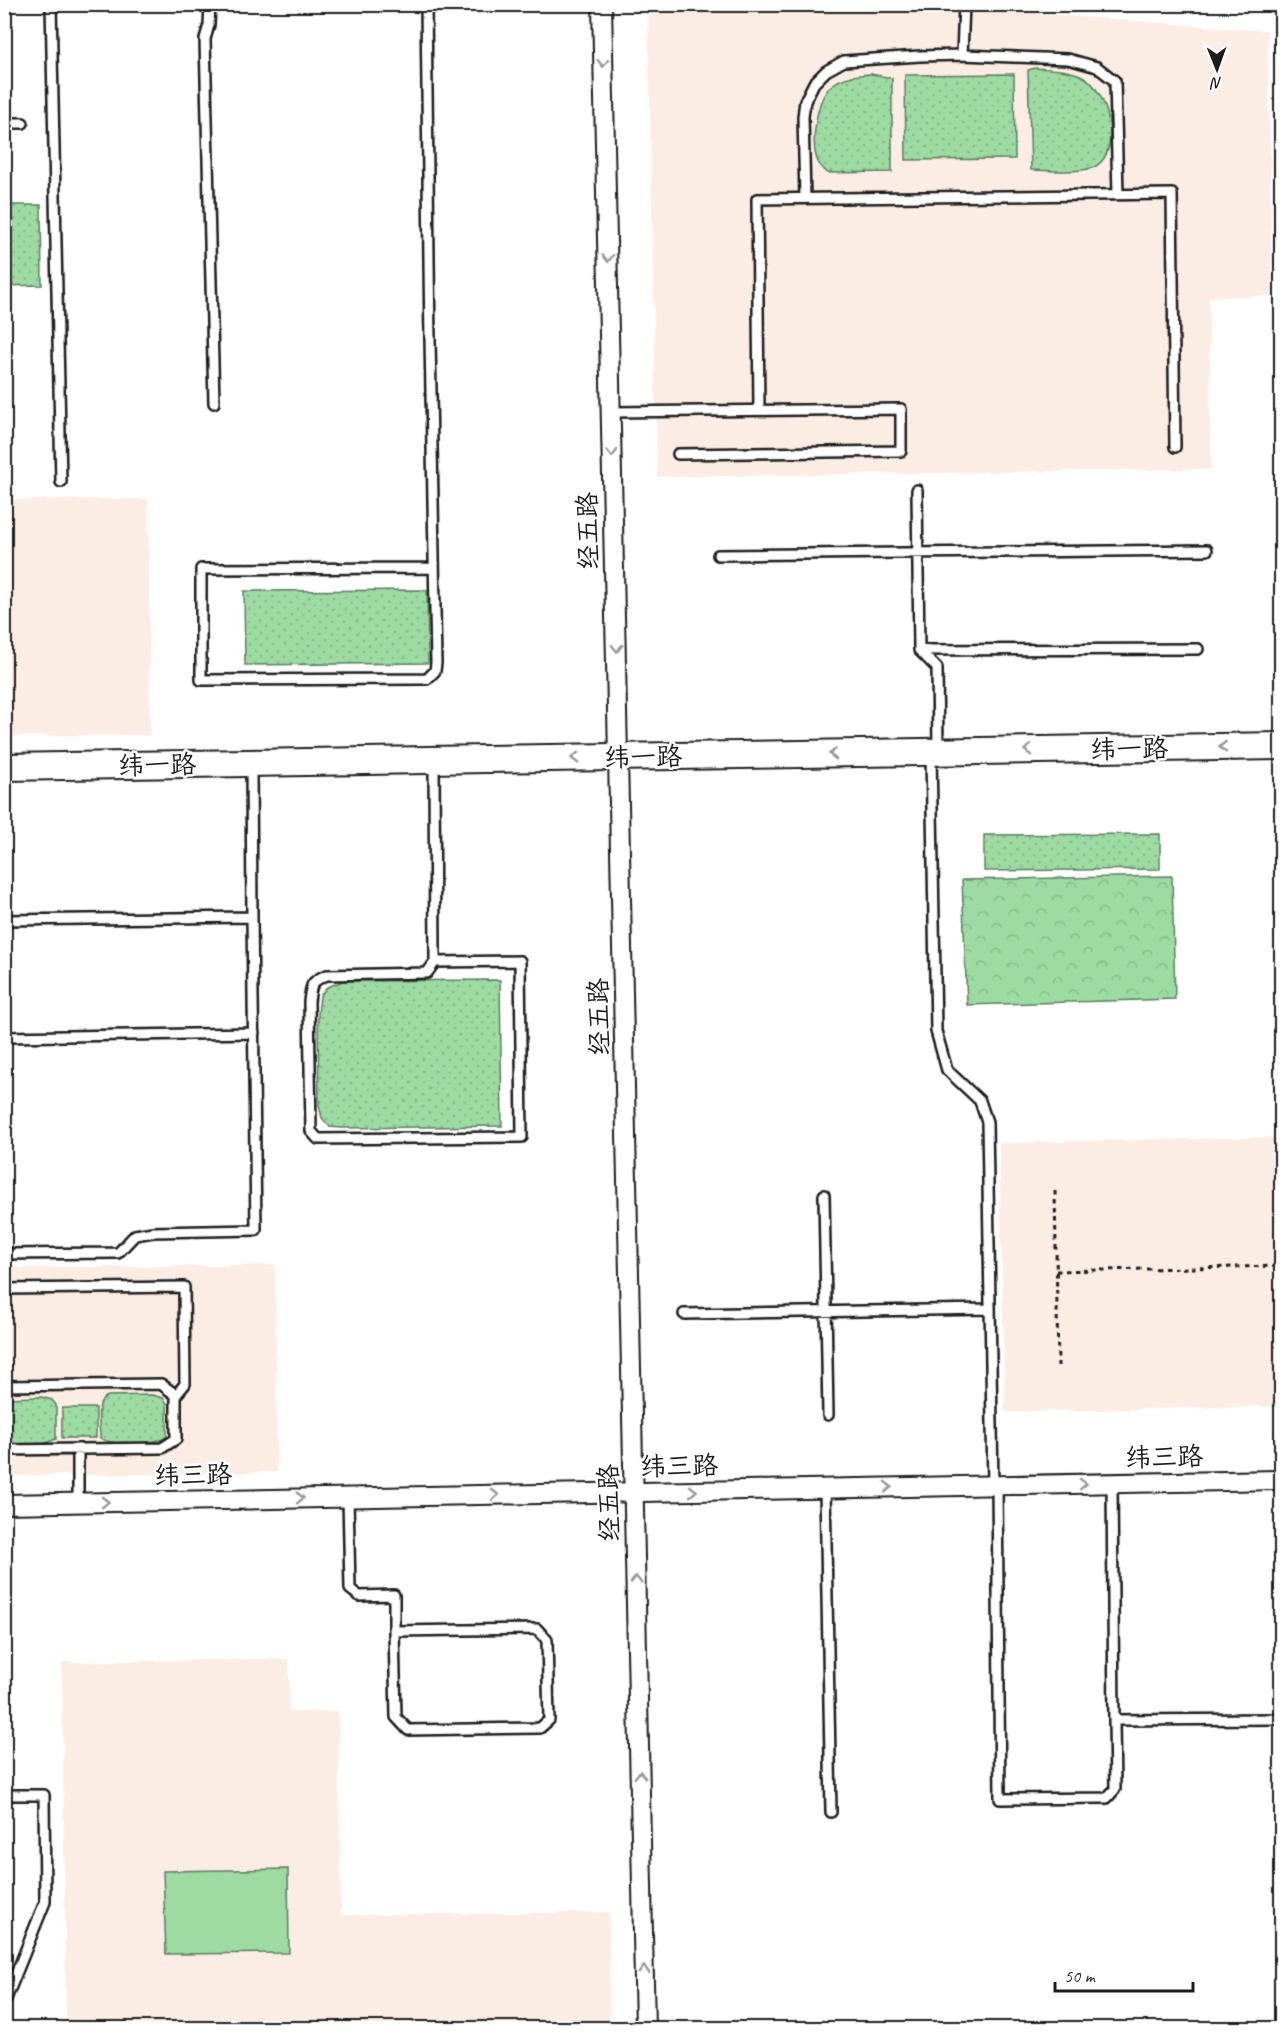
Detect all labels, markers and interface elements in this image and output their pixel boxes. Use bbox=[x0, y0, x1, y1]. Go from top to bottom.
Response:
north arrow bbox=[1187, 39, 1247, 99]
one-way arrow bbox=[597, 58, 610, 67]
text: N bbox=[1209, 73, 1222, 93]
one-way arrow bbox=[602, 253, 614, 262]
one-way arrow bbox=[606, 448, 618, 457]
street label: 经五路 bbox=[571, 492, 605, 570]
one-way arrow bbox=[610, 643, 623, 652]
street label: 纬一路 bbox=[1090, 732, 1168, 766]
street label: 纬一路 bbox=[604, 740, 682, 774]
one-way arrow bbox=[1219, 741, 1228, 753]
one-way arrow bbox=[1024, 744, 1033, 757]
one-way arrow bbox=[829, 747, 838, 760]
street label: 纬一路 bbox=[118, 748, 196, 782]
one-way arrow bbox=[571, 752, 580, 764]
street label: 经五路 bbox=[582, 978, 616, 1056]
street label: 纬三路 bbox=[1125, 1440, 1203, 1474]
street label: 纬三路 bbox=[640, 1449, 718, 1483]
street label: 纬三路 bbox=[154, 1458, 232, 1492]
street label: 经五路 bbox=[592, 1464, 626, 1542]
one-way arrow bbox=[1078, 1478, 1087, 1490]
one-way arrow bbox=[883, 1481, 892, 1494]
one-way arrow bbox=[688, 1485, 697, 1497]
one-way arrow bbox=[490, 1488, 499, 1501]
one-way arrow bbox=[295, 1492, 304, 1504]
one-way arrow bbox=[100, 1495, 109, 1508]
one-way arrow bbox=[630, 1576, 642, 1585]
one-way arrow bbox=[634, 1771, 646, 1780]
scale bar bbox=[1055, 1955, 1193, 1993]
text: 50 m bbox=[1064, 1965, 1097, 1987]
one-way arrow bbox=[638, 1966, 650, 1975]

